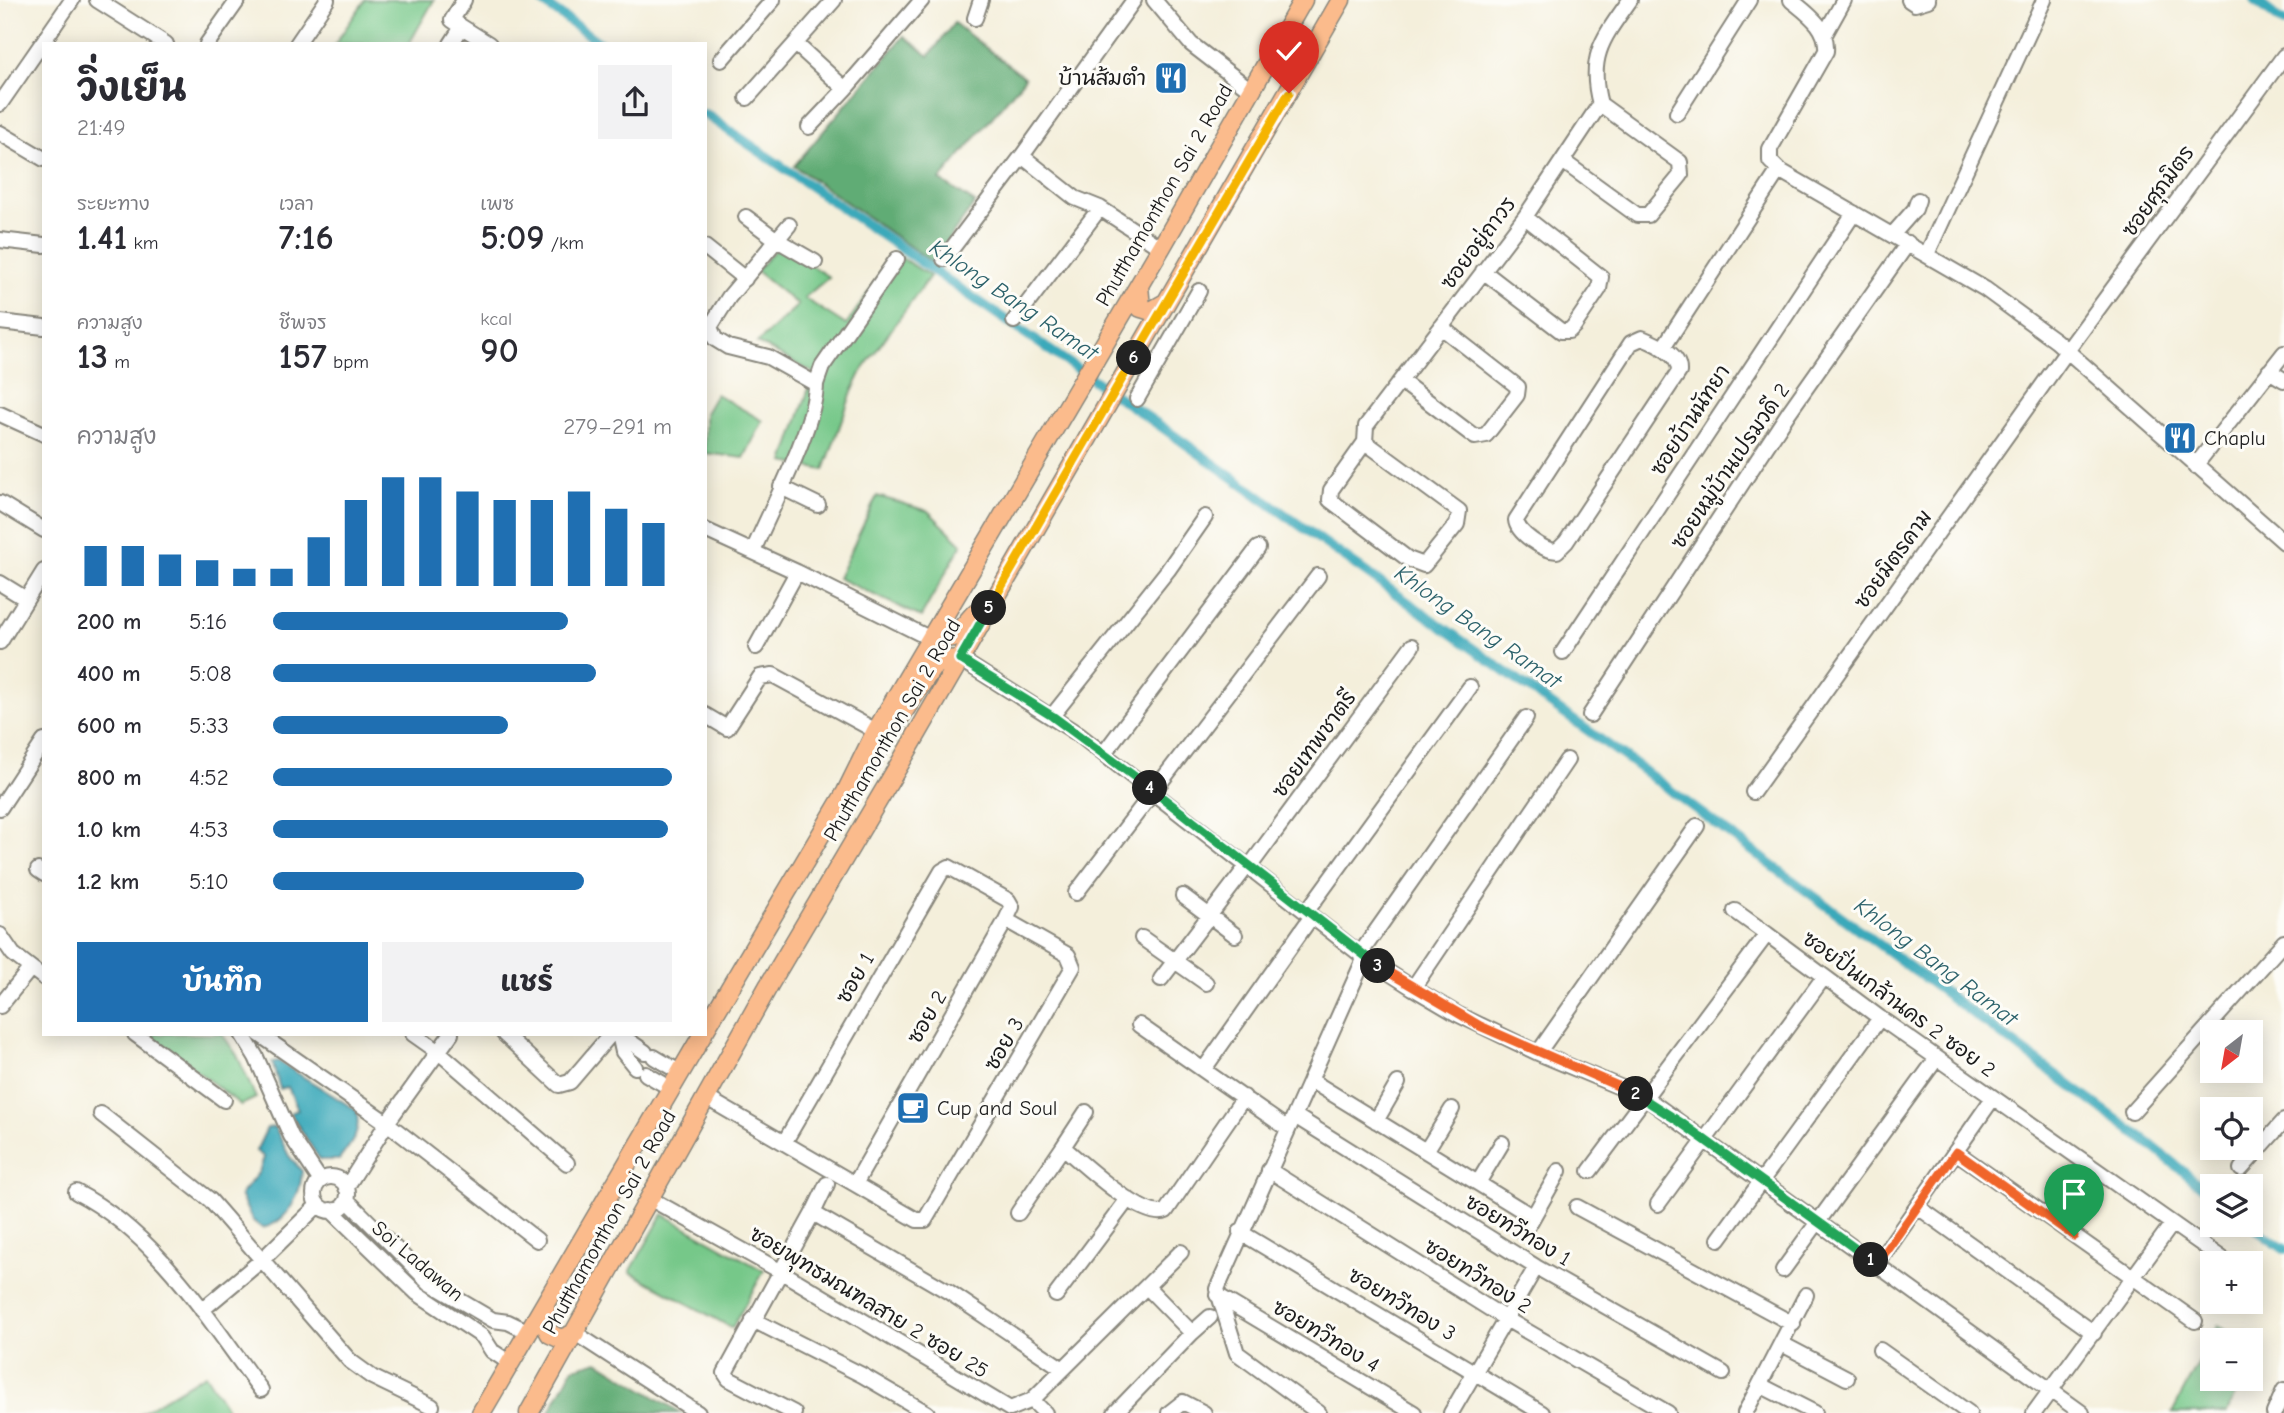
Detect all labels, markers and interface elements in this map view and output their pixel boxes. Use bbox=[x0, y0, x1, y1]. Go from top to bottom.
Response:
pin bbox=[1259, 21, 1319, 93]
icon: check bbox=[1270, 32, 1308, 70]
restaurant icon: บ้านส้มตำ bbox=[1152, 59, 1190, 97]
button: share bbox=[598, 65, 672, 139]
place label: บ้านส้มตำ bbox=[1058, 65, 1146, 90]
text: วิ่งเย็น bbox=[77, 66, 186, 110]
street label: Phutthamonthon Sai 2 Road bbox=[1090, 80, 1238, 310]
text: 21:49 bbox=[77, 114, 126, 141]
street label: ซอยศุภมิตร bbox=[2117, 141, 2202, 244]
street label: ซอยอยู่ถาวร bbox=[1435, 192, 1524, 296]
text: ระยะทาง bbox=[77, 193, 150, 215]
text: เวลา bbox=[279, 193, 314, 215]
text: เพซ bbox=[480, 193, 514, 215]
text: 1.41 bbox=[77, 217, 127, 258]
text: 7:16 bbox=[279, 217, 334, 258]
text: 5:09 bbox=[480, 217, 544, 258]
text: km bbox=[127, 232, 159, 254]
text: /km bbox=[544, 232, 584, 254]
water label: Khlong Bang Ramat bbox=[925, 234, 1105, 367]
text: kcal bbox=[480, 308, 512, 330]
text: ความสูง bbox=[77, 312, 143, 334]
text: ชีพจร bbox=[279, 312, 327, 334]
text: 90 bbox=[480, 330, 519, 371]
text: 13 bbox=[77, 336, 108, 377]
text: 157 bbox=[279, 336, 327, 377]
pin: 6 bbox=[1116, 340, 1152, 376]
text: 6 bbox=[1129, 346, 1138, 368]
text: m bbox=[108, 351, 130, 373]
text: bpm bbox=[327, 351, 369, 373]
street label: ซอยบ้านนัทยา bbox=[1645, 360, 1735, 480]
street label: ซอยหมู่บ้านเปรมวดี 2 bbox=[1665, 378, 1798, 555]
text: 279–291 m bbox=[563, 413, 672, 440]
restaurant icon: Chaplu bbox=[2161, 419, 2199, 457]
text: ความสูง bbox=[77, 423, 156, 450]
place label: Chaplu bbox=[2204, 426, 2265, 450]
street label: ซอยมิตรคาม bbox=[1849, 505, 1937, 613]
water label: Khlong Bang Ramat bbox=[1390, 559, 1568, 696]
pin: 5 bbox=[972, 590, 1006, 626]
text: 5 bbox=[983, 596, 994, 618]
text: 200 m bbox=[77, 608, 141, 635]
text: 5:16 bbox=[189, 608, 227, 635]
street label: Phutthamonthon Sai 2 Road bbox=[818, 615, 966, 845]
text: 400 m bbox=[77, 660, 141, 687]
text: 5:08 bbox=[189, 660, 231, 687]
street label: ซอยเทพชาตรี bbox=[1267, 686, 1361, 802]
text: 600 m bbox=[77, 712, 142, 739]
text: 5:33 bbox=[189, 712, 229, 739]
text: 800 m bbox=[77, 764, 142, 791]
text: 4:52 bbox=[189, 764, 229, 791]
pin: 4 bbox=[1132, 770, 1168, 806]
text: 4 bbox=[1145, 776, 1154, 798]
text: 1.0 km bbox=[77, 816, 141, 843]
text: 4:53 bbox=[189, 816, 228, 843]
text: 1.2 km bbox=[77, 868, 139, 895]
text: 5:10 bbox=[189, 868, 229, 895]
water label: Khlong Bang Ramat bbox=[1849, 892, 2024, 1033]
street label: ซอยปิ่นเกล้านคร 2 ซอย 2 bbox=[1798, 922, 2003, 1082]
button: บันทึก bbox=[77, 942, 368, 1022]
button: แชร์ bbox=[382, 942, 672, 1022]
street label: ซอย 1 bbox=[831, 948, 879, 1008]
pin: 3 bbox=[1360, 948, 1396, 984]
text: 3 bbox=[1373, 954, 1382, 976]
street label: ซอย 2 bbox=[902, 986, 952, 1048]
street label: ซอย 3 bbox=[979, 1013, 1029, 1075]
north arrow bbox=[2200, 1020, 2263, 1083]
map controls bbox=[2200, 1020, 2263, 1391]
pin: 2 bbox=[1618, 1076, 1654, 1112]
text: 2 bbox=[1631, 1082, 1640, 1104]
cafe icon: Cup and Soul bbox=[894, 1089, 932, 1127]
place label: Cup and Soul bbox=[937, 1096, 1057, 1120]
button: locate bbox=[2200, 1097, 2263, 1160]
street label: Phutthamonthon Sai 2 Road bbox=[537, 1106, 681, 1338]
pin bbox=[2044, 1164, 2104, 1236]
button: layers bbox=[2200, 1174, 2263, 1237]
icon: arrive bbox=[2055, 1175, 2093, 1213]
street label: ซอยทวีทอง 1 bbox=[1461, 1189, 1575, 1271]
street label: Soi Ladawan bbox=[367, 1216, 469, 1306]
street label: ซอยพุทธมณฑลสาย 2 ซอย 25 bbox=[743, 1221, 993, 1386]
street label: ซอยทวีทอง 2 bbox=[1420, 1234, 1536, 1318]
pin: 1 bbox=[1854, 1242, 1888, 1278]
text: 1 bbox=[1867, 1248, 1874, 1270]
button: + bbox=[2200, 1251, 2263, 1314]
street label: ซอยทวีทอง 3 bbox=[1344, 1263, 1460, 1345]
street label: ซอยทวีทอง 4 bbox=[1268, 1295, 1384, 1377]
button: − bbox=[2200, 1328, 2263, 1391]

